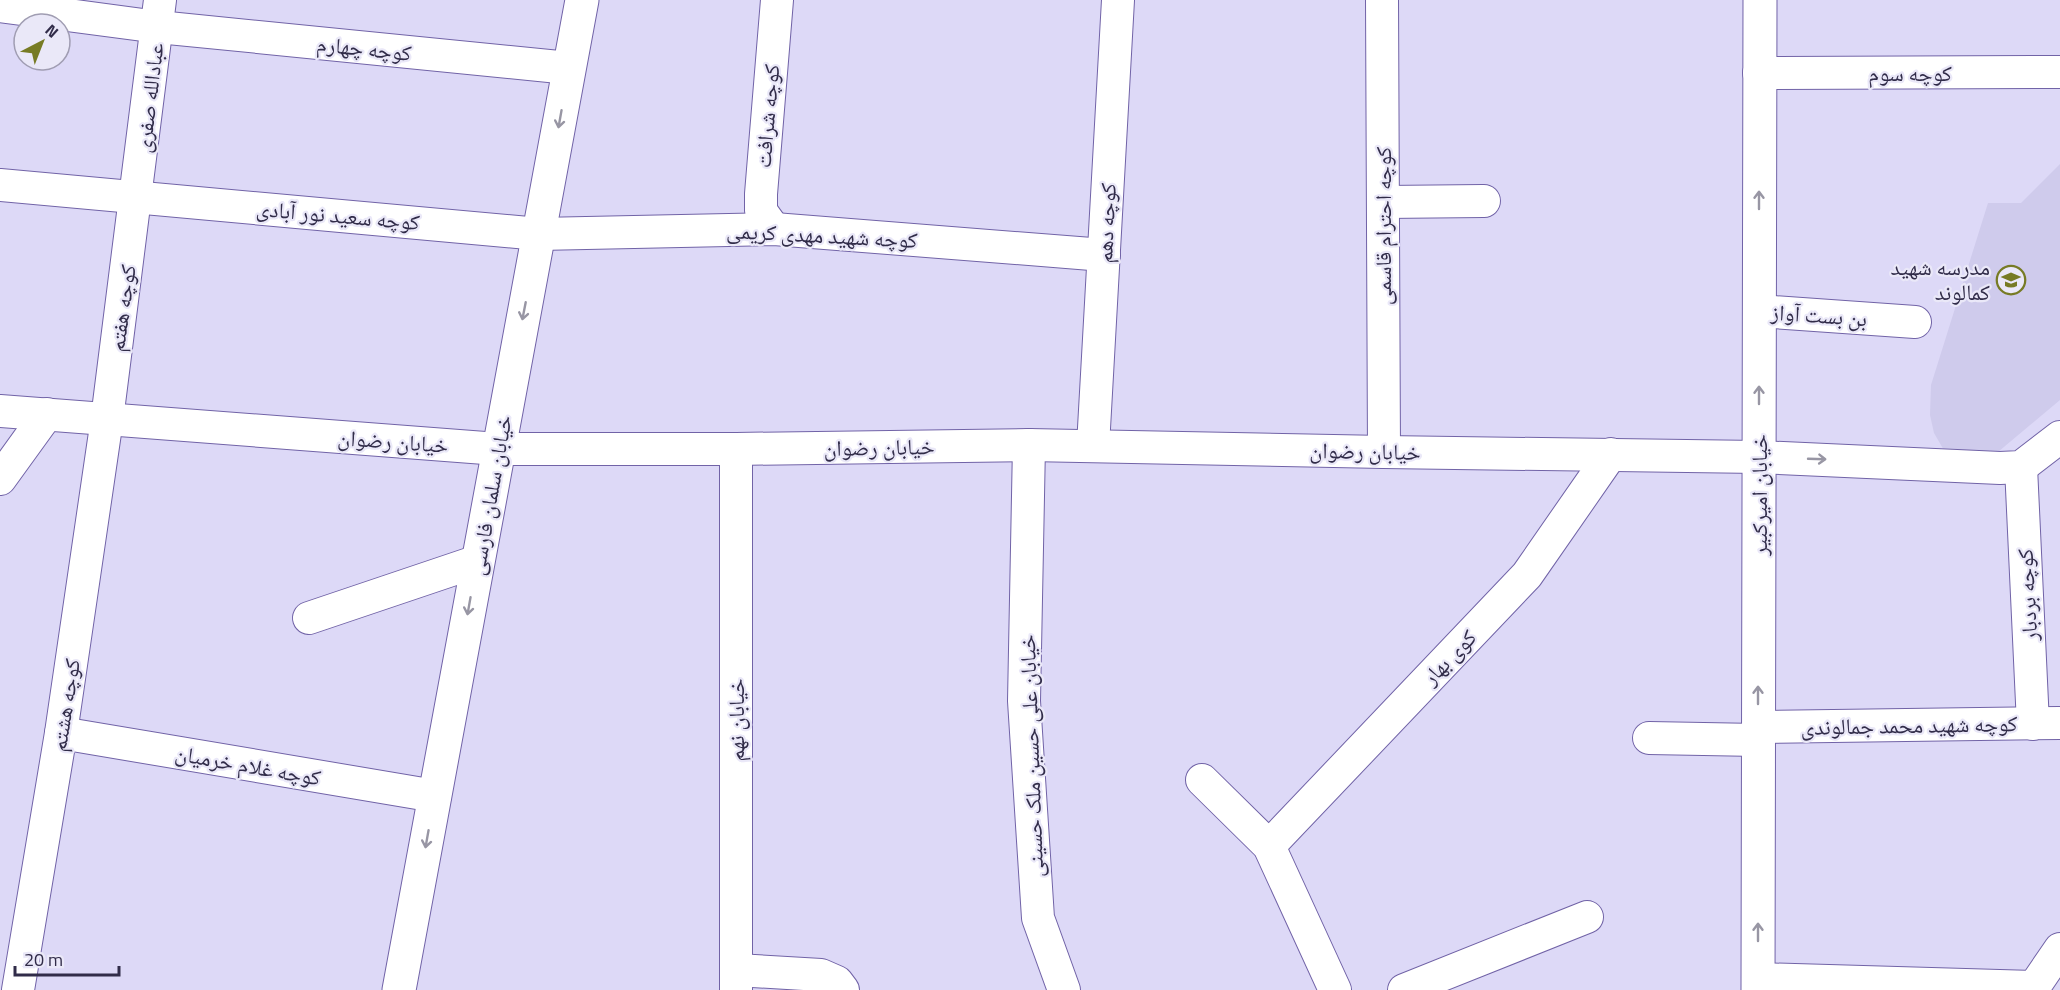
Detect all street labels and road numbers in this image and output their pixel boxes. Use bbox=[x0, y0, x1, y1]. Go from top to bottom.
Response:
street label: کوچه چهارم bbox=[315, 26, 413, 70]
street label: عبادالله صفری bbox=[125, 41, 173, 155]
street label: کوچه سوم bbox=[1868, 56, 1952, 90]
street label: کوچه شرافت bbox=[746, 63, 788, 169]
street label: کوچه احترام قاسمی bbox=[1366, 147, 1400, 305]
street label: کوچه دهم bbox=[1087, 182, 1125, 264]
street label: کوچه سعید نور آبادی bbox=[255, 191, 421, 239]
street label: کوچه شهید مهدی کریمی bbox=[726, 213, 918, 257]
street label: کوچه هفتم bbox=[99, 262, 145, 354]
street label: بن بست آواز bbox=[1769, 295, 1868, 335]
street label: خیابان سلمان فارسی bbox=[459, 412, 521, 578]
street label: خیابان رضوان bbox=[336, 420, 450, 462]
street label: خیابان رضوان bbox=[823, 429, 935, 465]
street label: خیابان رضوان bbox=[1309, 433, 1421, 469]
street label: خیابان امیرکبیر bbox=[1742, 434, 1776, 557]
street label: کوچه بردبار bbox=[2008, 548, 2046, 643]
street label: کوی بهار bbox=[1413, 621, 1484, 693]
street label: خیابان علی حسین ملک حسینی bbox=[1010, 634, 1052, 878]
street label: کوچه هشتم bbox=[41, 656, 89, 754]
street label: خیابان نهم bbox=[719, 679, 753, 761]
street label: کوچه شهید محمد جمالوندی bbox=[1800, 706, 2018, 744]
street label: کوچه غلام خرمیان bbox=[172, 735, 324, 795]

